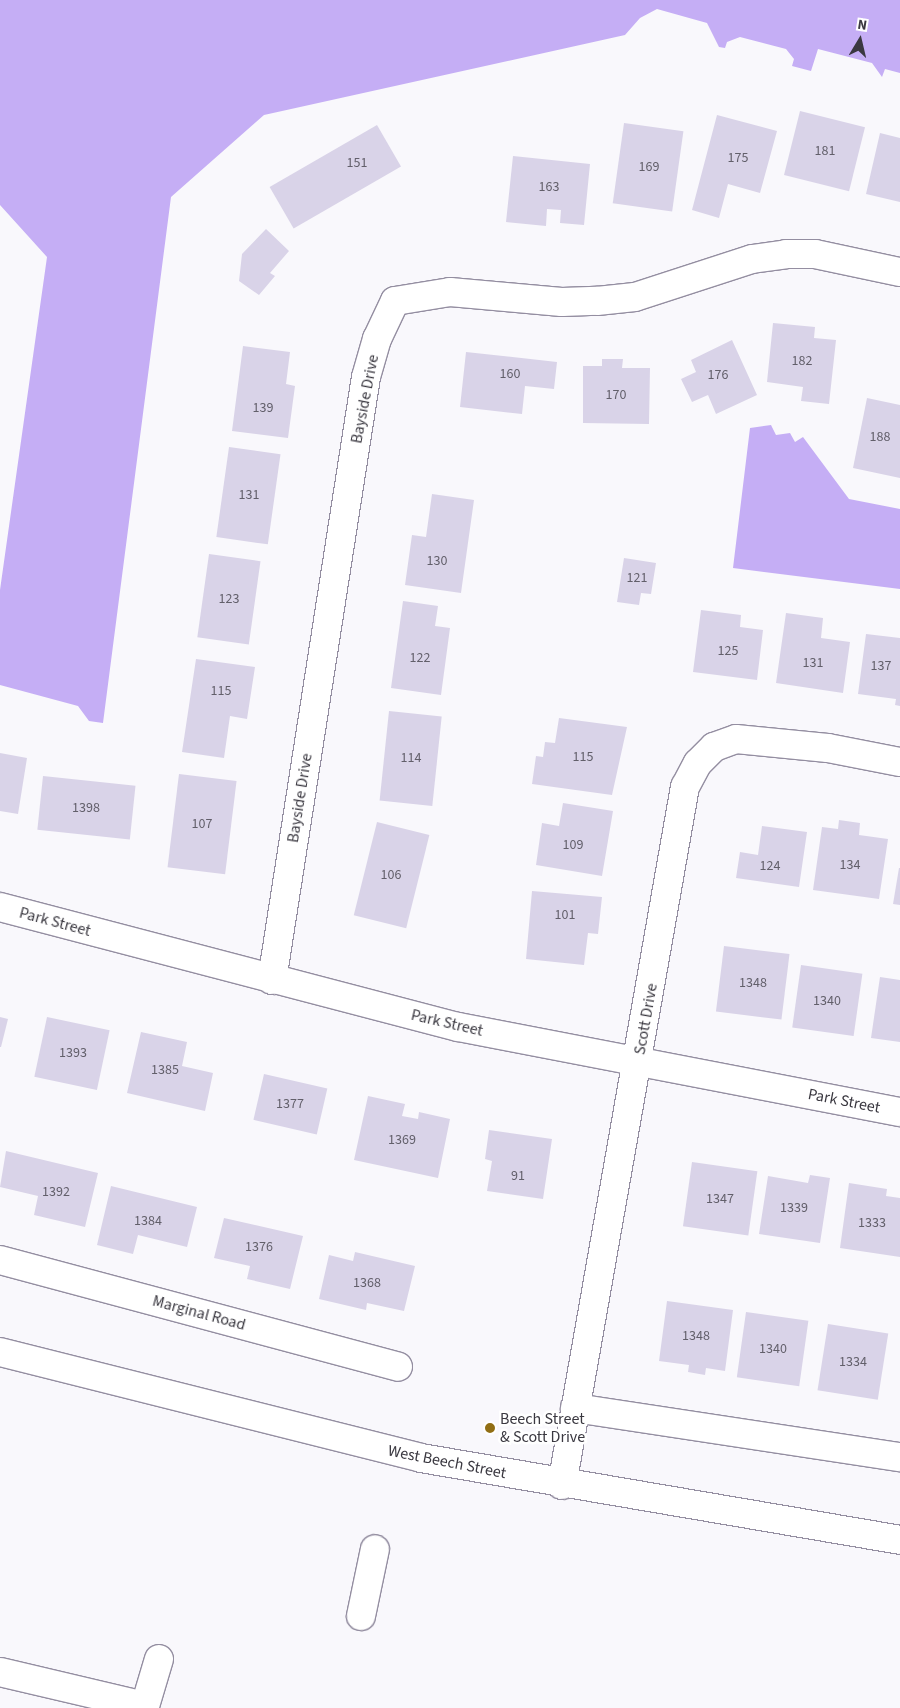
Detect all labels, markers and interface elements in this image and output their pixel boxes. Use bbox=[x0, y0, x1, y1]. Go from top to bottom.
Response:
north arrow bbox=[835, 15, 885, 65]
text: N bbox=[856, 15, 869, 36]
house number: 181 bbox=[815, 143, 835, 159]
house number: 175 bbox=[728, 150, 748, 166]
house number: 151 bbox=[347, 155, 367, 171]
house number: 169 bbox=[639, 159, 659, 175]
house number: 163 bbox=[539, 179, 559, 195]
street label: Bayside Drive bbox=[347, 353, 383, 445]
house number: 182 bbox=[792, 353, 812, 369]
house number: 160 bbox=[500, 366, 520, 382]
house number: 176 bbox=[708, 367, 728, 383]
house number: 170 bbox=[606, 387, 626, 403]
house number: 139 bbox=[253, 400, 273, 416]
house number: 188 bbox=[870, 429, 890, 445]
house number: 131 bbox=[239, 487, 259, 503]
house number: 130 bbox=[427, 553, 447, 569]
house number: 121 bbox=[627, 570, 647, 586]
house number: 123 bbox=[219, 591, 239, 607]
house number: 125 bbox=[718, 643, 738, 659]
house number: 122 bbox=[410, 650, 430, 666]
house number: 131 bbox=[803, 655, 823, 671]
house number: 137 bbox=[871, 658, 891, 674]
house number: 115 bbox=[211, 683, 231, 699]
house number: 115 bbox=[573, 749, 593, 765]
house number: 114 bbox=[401, 750, 421, 766]
street label: Bayside Drive bbox=[283, 752, 317, 844]
house number: 1398 bbox=[72, 800, 100, 816]
house number: 107 bbox=[192, 816, 212, 832]
house number: 109 bbox=[563, 837, 583, 853]
house number: 134 bbox=[840, 857, 860, 873]
house number: 124 bbox=[760, 858, 780, 874]
house number: 106 bbox=[381, 867, 401, 883]
street label: Park Street bbox=[17, 903, 93, 941]
house number: 101 bbox=[555, 907, 575, 923]
house number: 1348 bbox=[739, 975, 767, 991]
street label: Scott Drive bbox=[630, 982, 662, 1056]
house number: 1340 bbox=[813, 993, 841, 1009]
street label: Park Street bbox=[409, 1005, 485, 1041]
house number: 1393 bbox=[59, 1045, 87, 1061]
house number: 1385 bbox=[151, 1062, 179, 1078]
street label: Park Street bbox=[806, 1085, 882, 1117]
house number: 1377 bbox=[276, 1096, 304, 1112]
house number: 1369 bbox=[388, 1132, 416, 1148]
house number: 91 bbox=[511, 1168, 525, 1184]
house number: 1392 bbox=[42, 1184, 70, 1200]
house number: 1347 bbox=[706, 1191, 734, 1207]
house number: 1339 bbox=[780, 1200, 808, 1216]
house number: 1384 bbox=[134, 1213, 162, 1229]
house number: 1333 bbox=[858, 1215, 886, 1231]
house number: 1376 bbox=[245, 1239, 273, 1255]
house number: 1368 bbox=[353, 1275, 381, 1291]
street label: Marginal Road bbox=[150, 1291, 248, 1335]
house number: 1348 bbox=[682, 1328, 710, 1344]
house number: 1340 bbox=[759, 1341, 787, 1357]
house number: 1334 bbox=[839, 1354, 867, 1370]
place label: Beech Street & Scott Drive bbox=[500, 1409, 585, 1447]
marker: Beech Street & Scott Drive bbox=[484, 1422, 496, 1434]
street label: West Beech Street bbox=[386, 1441, 508, 1483]

